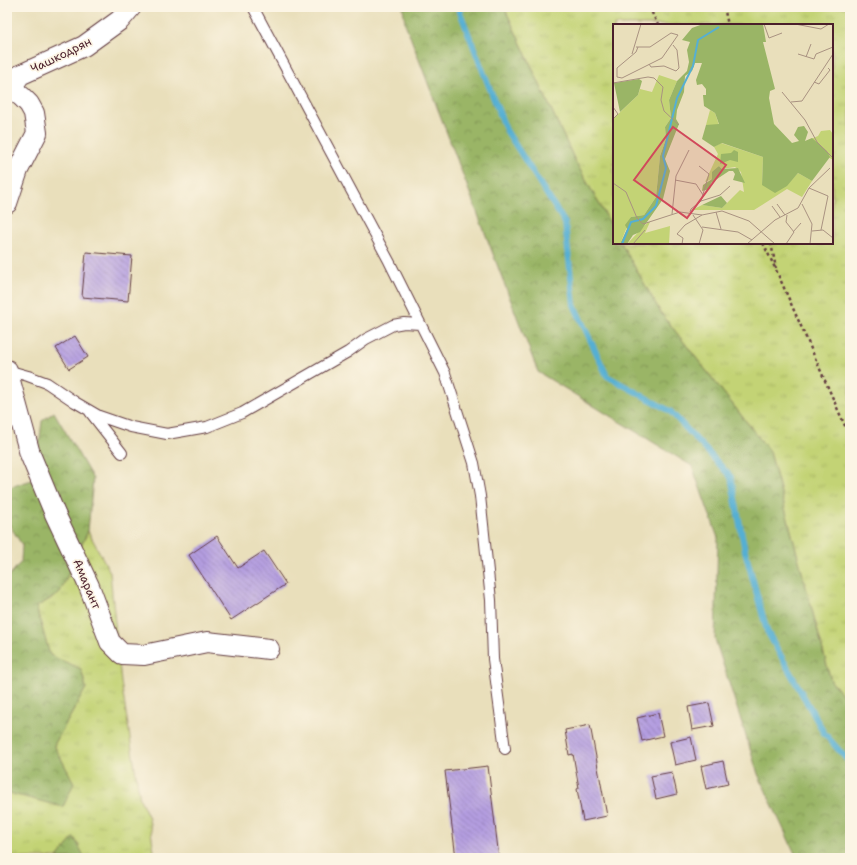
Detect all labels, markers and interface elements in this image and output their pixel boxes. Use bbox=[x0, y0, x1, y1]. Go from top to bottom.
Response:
inset map bbox=[613, 24, 833, 244]
street label: Чашкодрян bbox=[28, 33, 94, 77]
street label: Амарант bbox=[69, 557, 105, 612]

